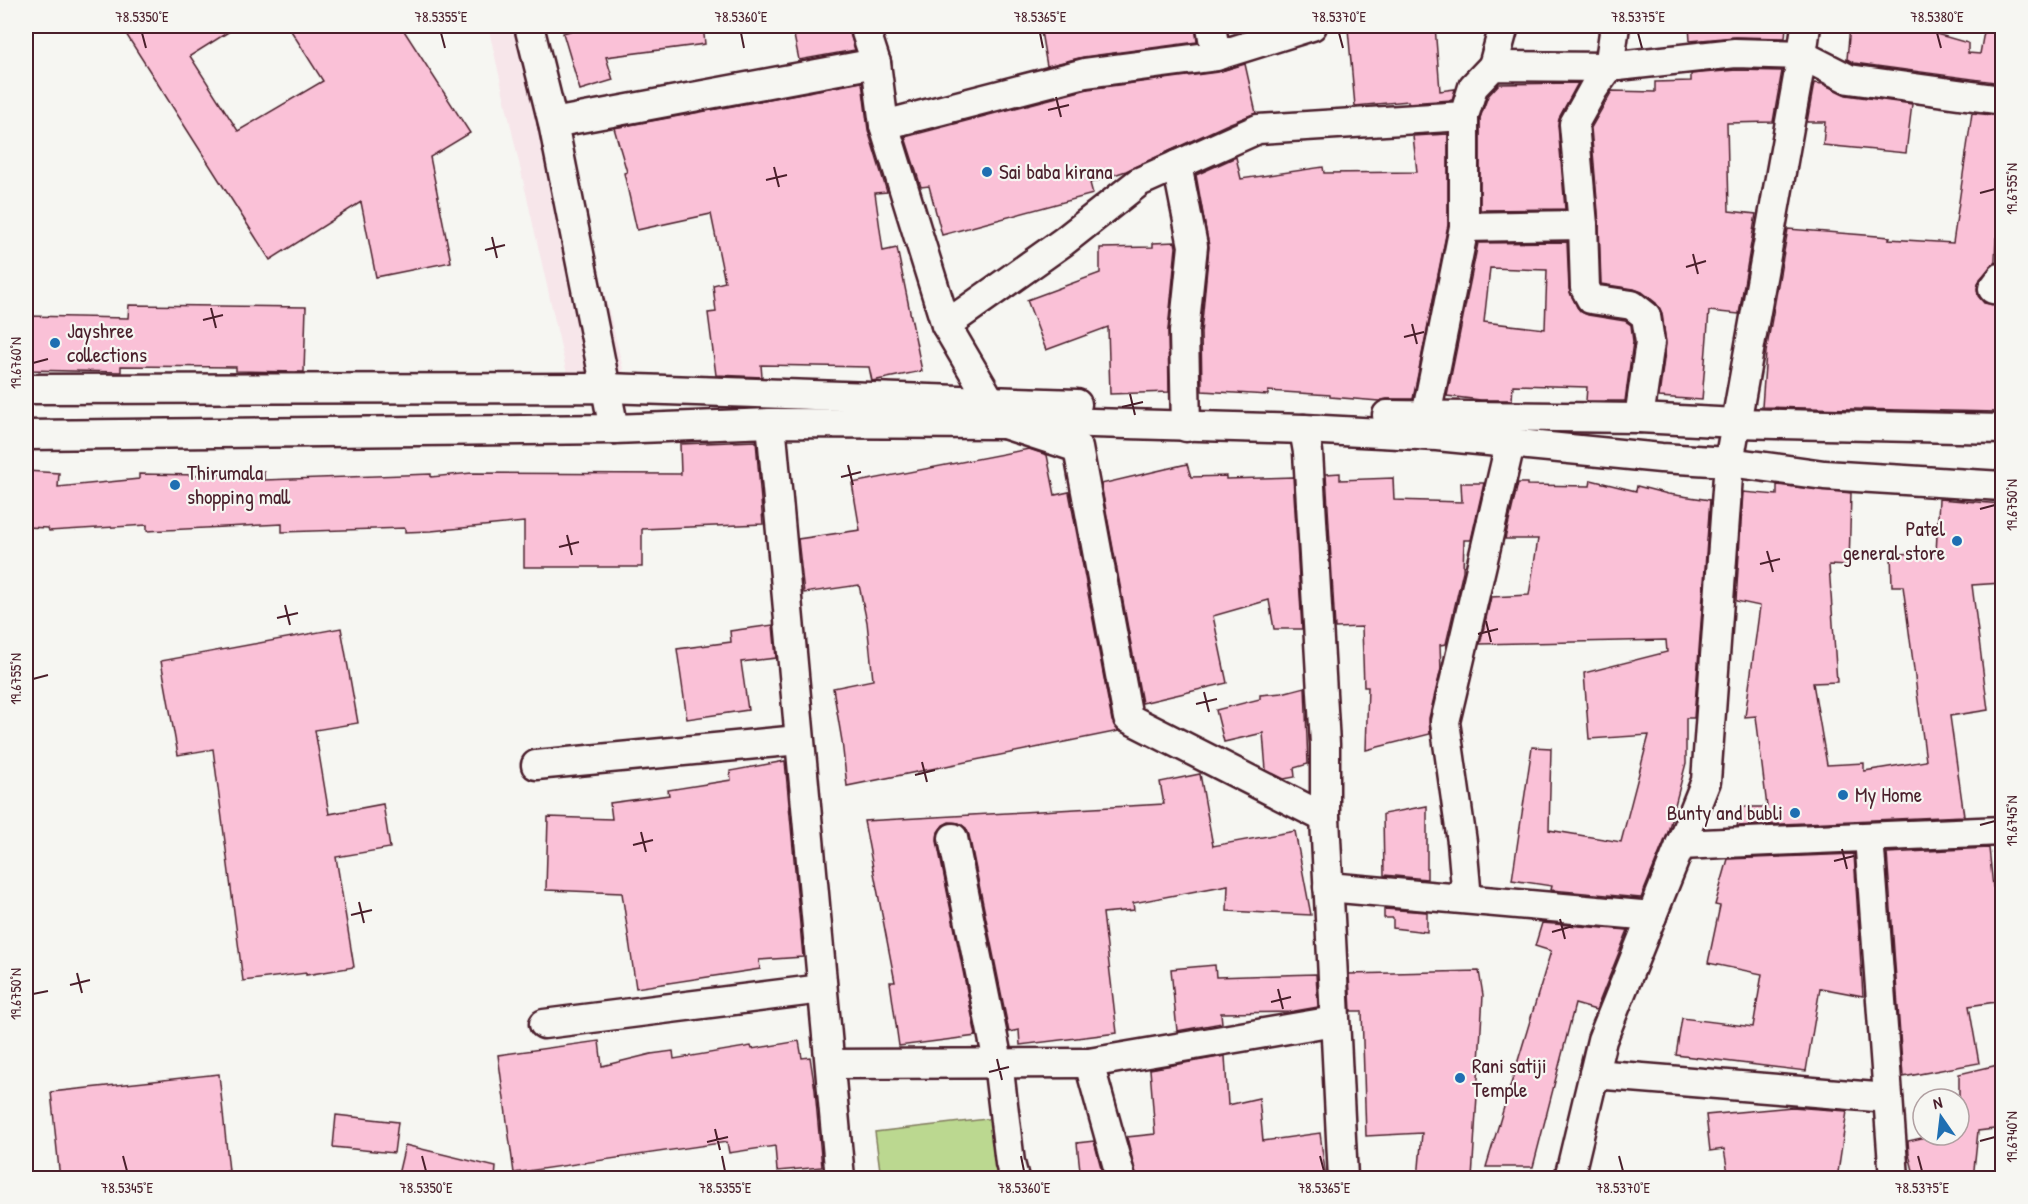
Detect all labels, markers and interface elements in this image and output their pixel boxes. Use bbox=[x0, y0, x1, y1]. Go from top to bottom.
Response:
text: 78.5350°E bbox=[115, 6, 169, 27]
text: 78.5355°E bbox=[415, 6, 468, 27]
text: 78.5360°E bbox=[714, 6, 768, 27]
text: 78.5365°E bbox=[1014, 6, 1067, 27]
text: 78.5370°E bbox=[1312, 6, 1367, 27]
text: 78.5375°E bbox=[1611, 6, 1665, 27]
text: 78.5380°E bbox=[1910, 6, 1964, 27]
place label: Sai baba kirana bbox=[999, 157, 1112, 186]
text: 19.6755°N bbox=[2001, 163, 2022, 215]
marker: Sai baba kirana bbox=[980, 165, 994, 179]
place label: Jayshree collections bbox=[67, 316, 147, 369]
marker: Jayshree collections bbox=[48, 336, 62, 350]
text: 19.6760°N bbox=[5, 337, 26, 389]
place label: Thirumala shopping mall bbox=[187, 458, 291, 511]
marker: Thirumala shopping mall bbox=[168, 478, 182, 492]
text: 19.6750°N bbox=[2001, 479, 2022, 531]
place label: Patel general store bbox=[1842, 514, 1945, 567]
marker: Patel general store bbox=[1950, 534, 1964, 548]
text: 19.6755°N bbox=[5, 653, 26, 705]
place label: My Home bbox=[1855, 780, 1922, 809]
marker: My Home bbox=[1836, 788, 1850, 802]
text: 19.6745°N bbox=[2001, 795, 2022, 847]
place label: Bunty and bubli bbox=[1667, 798, 1783, 827]
marker: Bunty and bubli bbox=[1788, 806, 1802, 820]
text: 19.6750°N bbox=[5, 968, 26, 1020]
place label: Rani satiji Temple bbox=[1472, 1051, 1547, 1104]
marker: Rani satiji Temple bbox=[1453, 1071, 1467, 1085]
north arrow bbox=[1911, 1087, 1971, 1147]
text: N bbox=[1931, 1091, 1945, 1114]
text: 19.6740°N bbox=[2001, 1111, 2022, 1163]
text: 78.5345°E bbox=[101, 1177, 154, 1198]
text: 78.5350°E bbox=[399, 1177, 453, 1198]
text: 78.5355°E bbox=[699, 1177, 752, 1198]
text: 78.5360°E bbox=[997, 1177, 1051, 1198]
text: 78.5365°E bbox=[1298, 1177, 1351, 1198]
text: 78.5370°E bbox=[1596, 1177, 1651, 1198]
text: 78.5375°E bbox=[1895, 1177, 1949, 1198]

